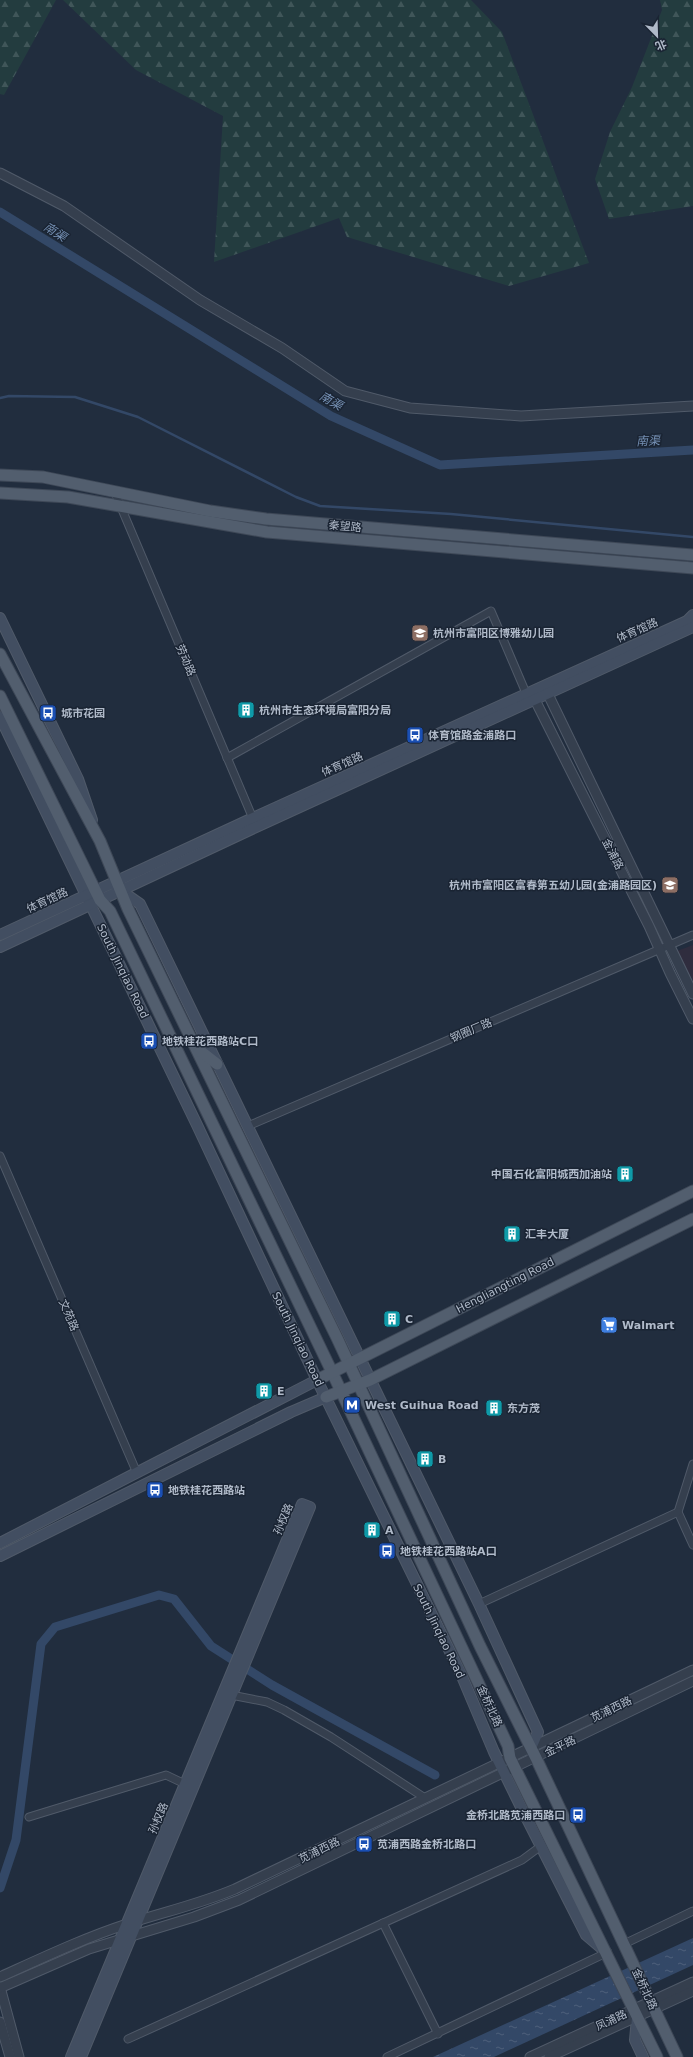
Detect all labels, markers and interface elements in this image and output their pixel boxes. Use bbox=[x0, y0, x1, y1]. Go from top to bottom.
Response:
north arrow bbox=[637, 16, 677, 56]
text: 北 bbox=[653, 37, 668, 53]
water label: 南渠 bbox=[41, 220, 71, 245]
water label: 南渠 bbox=[317, 389, 347, 414]
water label: 南渠 bbox=[636, 433, 662, 449]
street label: 秦望路 bbox=[328, 519, 362, 534]
street label: 体育馆路 bbox=[614, 616, 660, 645]
school or university icon: 杭州市富阳区博雅幼儿园 bbox=[410, 623, 430, 643]
place label: 杭州市富阳区博雅幼儿园 bbox=[433, 627, 554, 640]
street label: 劳动路 bbox=[173, 642, 198, 678]
building icon: 杭州市生态环境局富阳分局 bbox=[236, 700, 256, 720]
bus stop icon: 城市花园 bbox=[38, 703, 58, 723]
place label: 杭州市生态环境局富阳分局 bbox=[259, 704, 391, 717]
place label: 城市花园 bbox=[61, 707, 105, 720]
bus stop icon: 体育馆路金浦路口 bbox=[405, 725, 425, 745]
place label: 体育馆路金浦路口 bbox=[428, 729, 516, 742]
street label: 体育馆路 bbox=[319, 750, 365, 779]
street label: 金浦路 bbox=[599, 837, 626, 872]
school or university icon: 杭州市富阳区富春第五幼儿园(金浦路园区) bbox=[660, 875, 680, 895]
place label: 杭州市富阳区富春第五幼儿园(金浦路园区) bbox=[449, 879, 657, 892]
street label: 体育馆路 bbox=[25, 885, 70, 916]
street label: South Jinqiao Road bbox=[94, 922, 151, 1021]
street label: 钢圈厂路 bbox=[448, 1016, 494, 1045]
bus stop icon: 地铁桂花西路站C口 bbox=[139, 1031, 159, 1051]
place label: 地铁桂花西路站C口 bbox=[162, 1035, 258, 1048]
building icon: 中国石化富阳城西加油站 bbox=[615, 1164, 635, 1184]
place label: 中国石化富阳城西加油站 bbox=[491, 1168, 612, 1181]
building icon: 汇丰大厦 bbox=[502, 1224, 522, 1244]
place label: 汇丰大厦 bbox=[525, 1228, 569, 1241]
street label: Hengliangting Road bbox=[454, 1255, 556, 1316]
street label: South Jinqiao Road bbox=[269, 1290, 326, 1389]
street label: 文苑路 bbox=[56, 1297, 81, 1333]
building icon: C bbox=[382, 1309, 402, 1329]
place label: C bbox=[405, 1313, 413, 1326]
supermarket icon: Walmart bbox=[599, 1315, 619, 1335]
place label: Walmart bbox=[622, 1319, 675, 1332]
building icon: E bbox=[254, 1381, 274, 1401]
place label: E bbox=[277, 1385, 285, 1398]
metro station icon: West Guihua Road bbox=[342, 1395, 362, 1415]
building icon: 东方茂 bbox=[484, 1398, 504, 1418]
place label: West Guihua Road bbox=[365, 1399, 479, 1412]
place label: 东方茂 bbox=[507, 1402, 540, 1415]
building icon: B bbox=[415, 1449, 435, 1469]
place label: B bbox=[438, 1453, 446, 1466]
bus stop icon: 地铁桂花西路站 bbox=[145, 1480, 165, 1500]
place label: 地铁桂花西路站 bbox=[168, 1484, 245, 1497]
street label: 孙权路 bbox=[271, 1501, 296, 1537]
building icon: A bbox=[362, 1520, 382, 1540]
place label: A bbox=[385, 1524, 394, 1537]
bus stop icon: 地铁桂花西路站A口 bbox=[377, 1541, 397, 1561]
place label: 地铁桂花西路站A口 bbox=[400, 1545, 497, 1558]
street label: South Jinqiao Road bbox=[410, 1582, 467, 1681]
street label: 金桥北路 bbox=[474, 1684, 505, 1729]
street label: 苋浦西路 bbox=[589, 1694, 634, 1725]
street label: 金平路 bbox=[543, 1733, 578, 1760]
street label: 孙权路 bbox=[146, 1800, 171, 1836]
bus stop icon: 金桥北路苋浦西路口 bbox=[568, 1805, 588, 1825]
place label: 金桥北路苋浦西路口 bbox=[466, 1809, 565, 1822]
bus stop icon: 苋浦西路金桥北路口 bbox=[354, 1834, 374, 1854]
street label: 苋浦西路 bbox=[297, 1835, 342, 1866]
place label: 苋浦西路金桥北路口 bbox=[377, 1838, 476, 1851]
street label: 金桥北路 bbox=[629, 1967, 660, 2012]
street label: 凤浦路 bbox=[594, 2008, 629, 2033]

